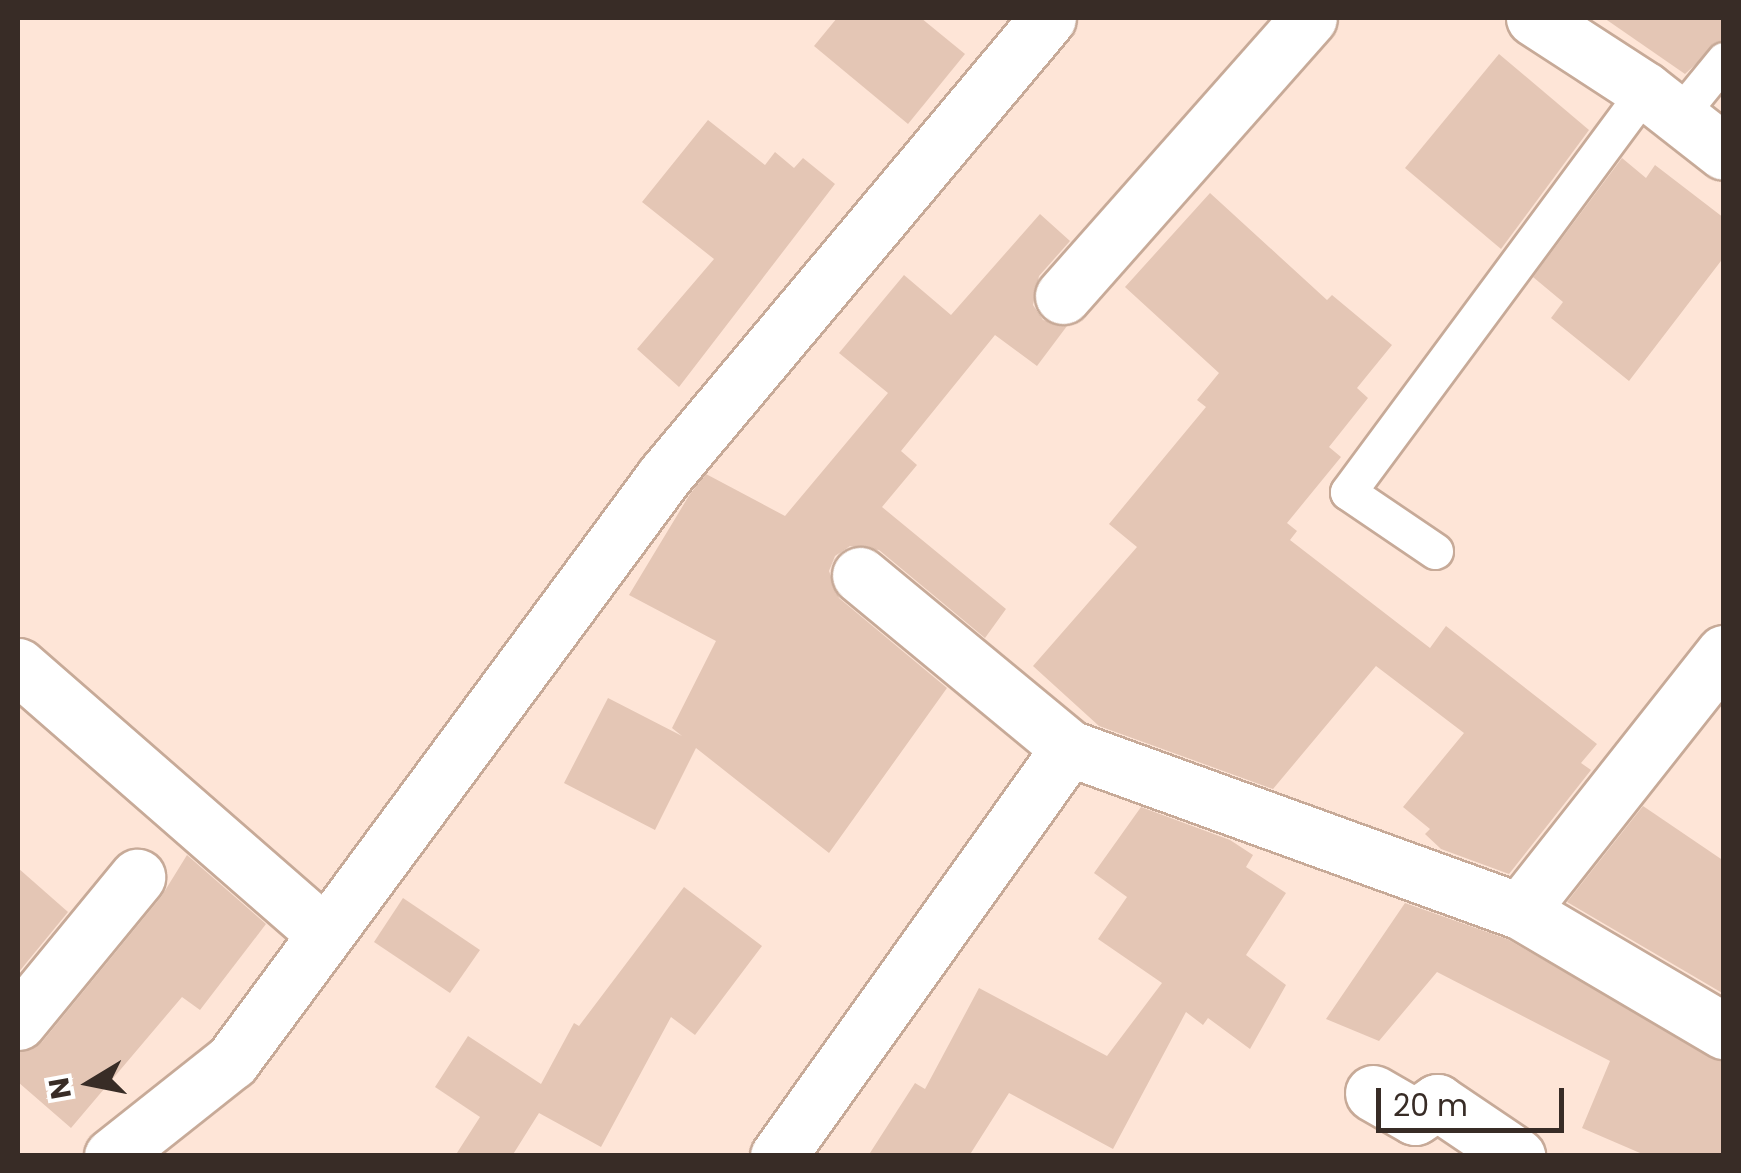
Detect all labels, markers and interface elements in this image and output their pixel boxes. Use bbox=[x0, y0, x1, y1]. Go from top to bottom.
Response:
north arrow bbox=[40, 1033, 140, 1133]
scale bar bbox=[1381, 1068, 1568, 1130]
text: N bbox=[39, 1075, 81, 1102]
text: 20 m bbox=[1393, 1084, 1468, 1127]

